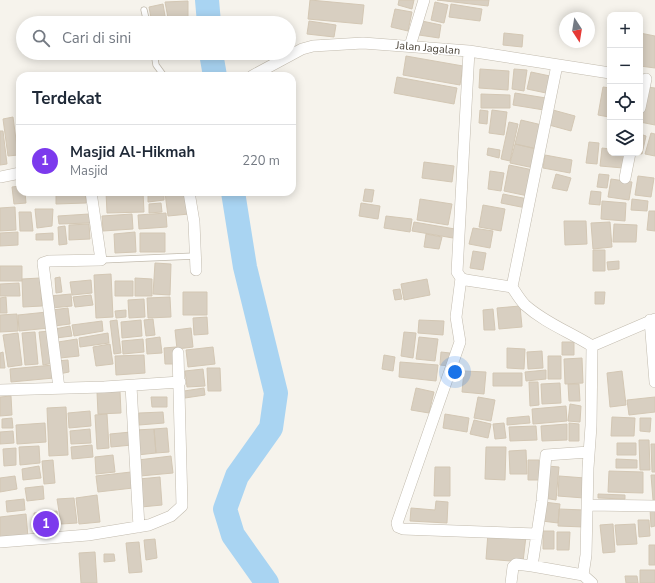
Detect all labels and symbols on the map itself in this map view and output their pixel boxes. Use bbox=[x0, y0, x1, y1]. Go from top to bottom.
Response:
north arrow bbox=[559, 12, 595, 48]
street label: Jalan Jagalan bbox=[394, 38, 461, 58]
your location bbox=[445, 362, 465, 382]
pin: 1 bbox=[33, 509, 59, 539]

